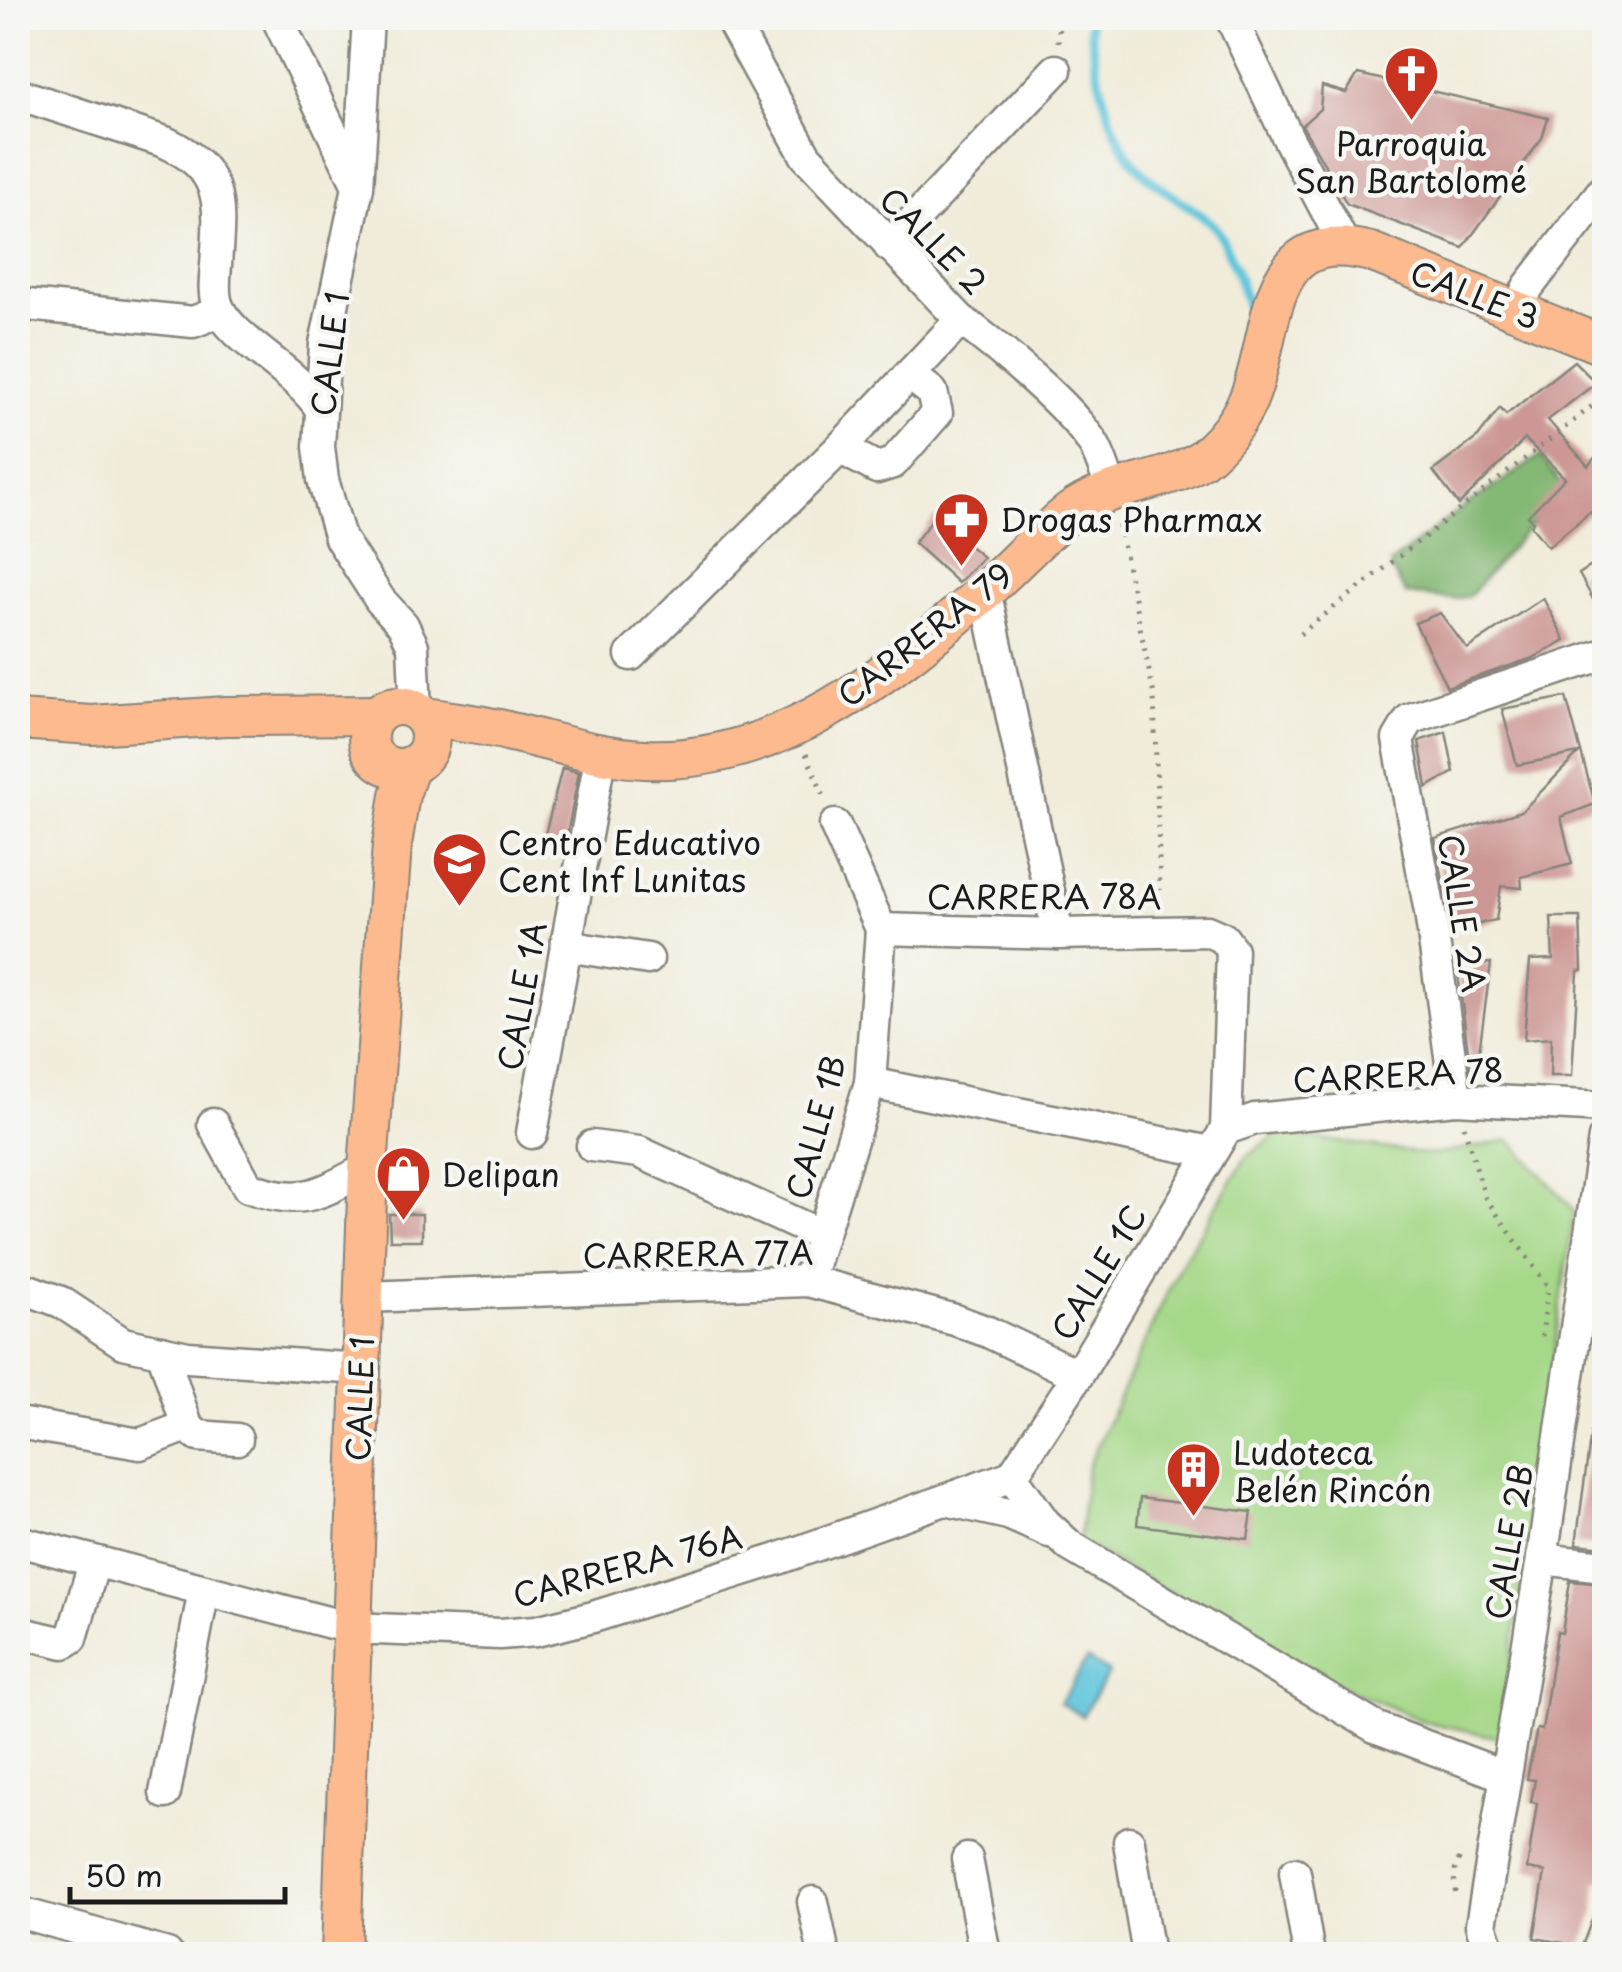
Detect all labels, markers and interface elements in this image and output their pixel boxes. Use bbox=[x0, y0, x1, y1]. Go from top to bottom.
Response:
church icon: Parroquia San Bartolomé bbox=[1381, 44, 1441, 123]
place label: Parroquia San Bartolomé bbox=[1295, 119, 1527, 204]
street label: CALLE 2 bbox=[869, 175, 999, 305]
street label: CALLE 3 bbox=[1404, 248, 1546, 340]
street label: CALLE 1 bbox=[298, 289, 360, 419]
pharmacy icon: Drogas Pharmax bbox=[931, 489, 991, 568]
place label: Drogas Pharmax bbox=[1000, 495, 1262, 543]
street label: CARRERA 79 bbox=[826, 550, 1022, 718]
place label: Centro Educativo Cent Inf Lunitas bbox=[498, 818, 761, 903]
school or university icon: Centro Educativo Cent Inf Lunitas bbox=[429, 830, 489, 909]
street label: CALLE 2A bbox=[1427, 831, 1499, 995]
street label: CARRERA 78A bbox=[927, 872, 1161, 920]
street label: CALLE 1A bbox=[484, 918, 558, 1074]
street label: CARRERA 78 bbox=[1291, 1045, 1505, 1103]
street label: CALLE 1B bbox=[773, 1050, 857, 1204]
shop icon: Delipan bbox=[373, 1144, 433, 1223]
place label: Delipan bbox=[442, 1150, 560, 1198]
street label: CALLE 1C bbox=[1039, 1195, 1157, 1349]
street label: CARRERA 77A bbox=[582, 1227, 814, 1279]
street label: CALLE 1 bbox=[333, 1336, 385, 1462]
place label: Ludoteca Belén Rincón bbox=[1233, 1428, 1431, 1513]
building icon: Ludoteca Belén Rincón bbox=[1164, 1440, 1224, 1519]
street label: CALLE 2B bbox=[1472, 1461, 1544, 1623]
street label: CARRERA 76A bbox=[507, 1511, 747, 1619]
scale bar bbox=[70, 1842, 285, 1904]
text: 50 m bbox=[85, 1852, 163, 1897]

